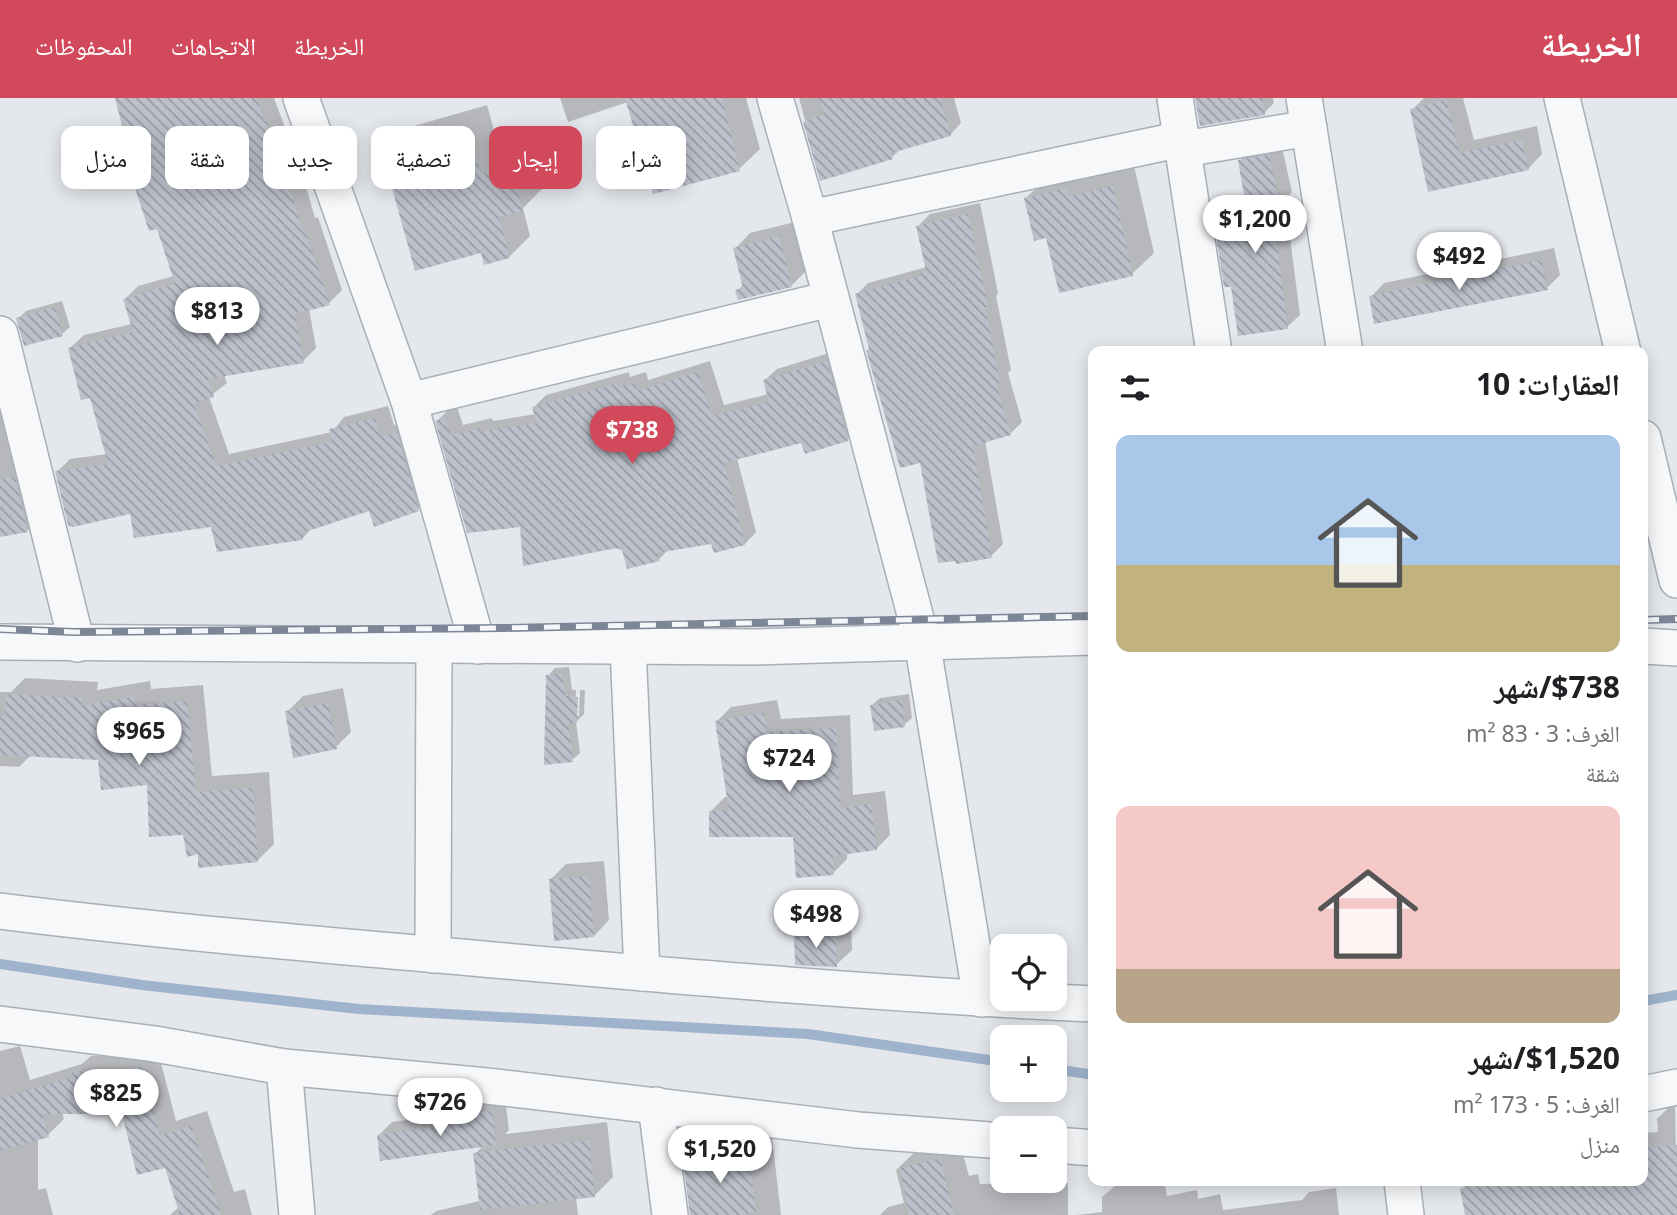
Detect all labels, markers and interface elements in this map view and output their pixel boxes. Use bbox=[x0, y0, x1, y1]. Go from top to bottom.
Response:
text: الخريطة bbox=[1541, 21, 1642, 66]
text: المحفوظات bbox=[35, 29, 133, 62]
text: الاتجاهات bbox=[171, 29, 256, 62]
text: الخريطة bbox=[294, 29, 365, 62]
chip: منزل bbox=[61, 126, 151, 189]
chip: شقة bbox=[165, 126, 249, 189]
chip: جديد bbox=[263, 126, 357, 189]
chip: تصفية bbox=[371, 126, 475, 189]
chip: إيجار bbox=[489, 126, 582, 189]
chip: شراء bbox=[596, 126, 686, 189]
pin: $1,200 bbox=[1198, 195, 1312, 255]
text: $1,200 bbox=[1219, 202, 1291, 234]
pin: $492 bbox=[1418, 232, 1500, 292]
text: $492 bbox=[1433, 239, 1485, 271]
pin: $813 bbox=[176, 288, 258, 347]
text: $813 bbox=[191, 294, 243, 326]
text: العقارات: 10 bbox=[1476, 363, 1620, 404]
icon: filters bbox=[1116, 369, 1154, 407]
pin: $738 bbox=[591, 406, 673, 466]
text: $738 bbox=[606, 413, 658, 445]
icon: home bbox=[1305, 480, 1431, 606]
text: $738/شهر bbox=[1494, 666, 1620, 707]
pin: $965 bbox=[98, 708, 180, 767]
text: $965 bbox=[113, 714, 165, 746]
text: الغرف: 3 · 83 m² bbox=[1466, 717, 1620, 749]
pin: $724 bbox=[748, 734, 830, 794]
text: $724 bbox=[763, 741, 815, 773]
text: شقة bbox=[1586, 757, 1620, 789]
icon: home bbox=[1305, 851, 1431, 977]
pin: $498 bbox=[775, 890, 857, 950]
text: $498 bbox=[790, 897, 842, 929]
map controls bbox=[990, 934, 1067, 1193]
button: locate bbox=[990, 934, 1067, 1011]
button: + bbox=[990, 1025, 1067, 1102]
text: $1,520/شهر bbox=[1468, 1037, 1620, 1078]
pin: $825 bbox=[75, 1070, 157, 1129]
text: $825 bbox=[90, 1076, 142, 1108]
pin: $726 bbox=[399, 1079, 481, 1138]
text: $726 bbox=[414, 1085, 466, 1117]
text: الغرف: 5 · 173 m² bbox=[1453, 1088, 1620, 1120]
button: − bbox=[990, 1116, 1067, 1193]
pin: $1,520 bbox=[663, 1126, 777, 1185]
text: منزل bbox=[1580, 1128, 1620, 1160]
text: $1,520 bbox=[684, 1132, 756, 1164]

